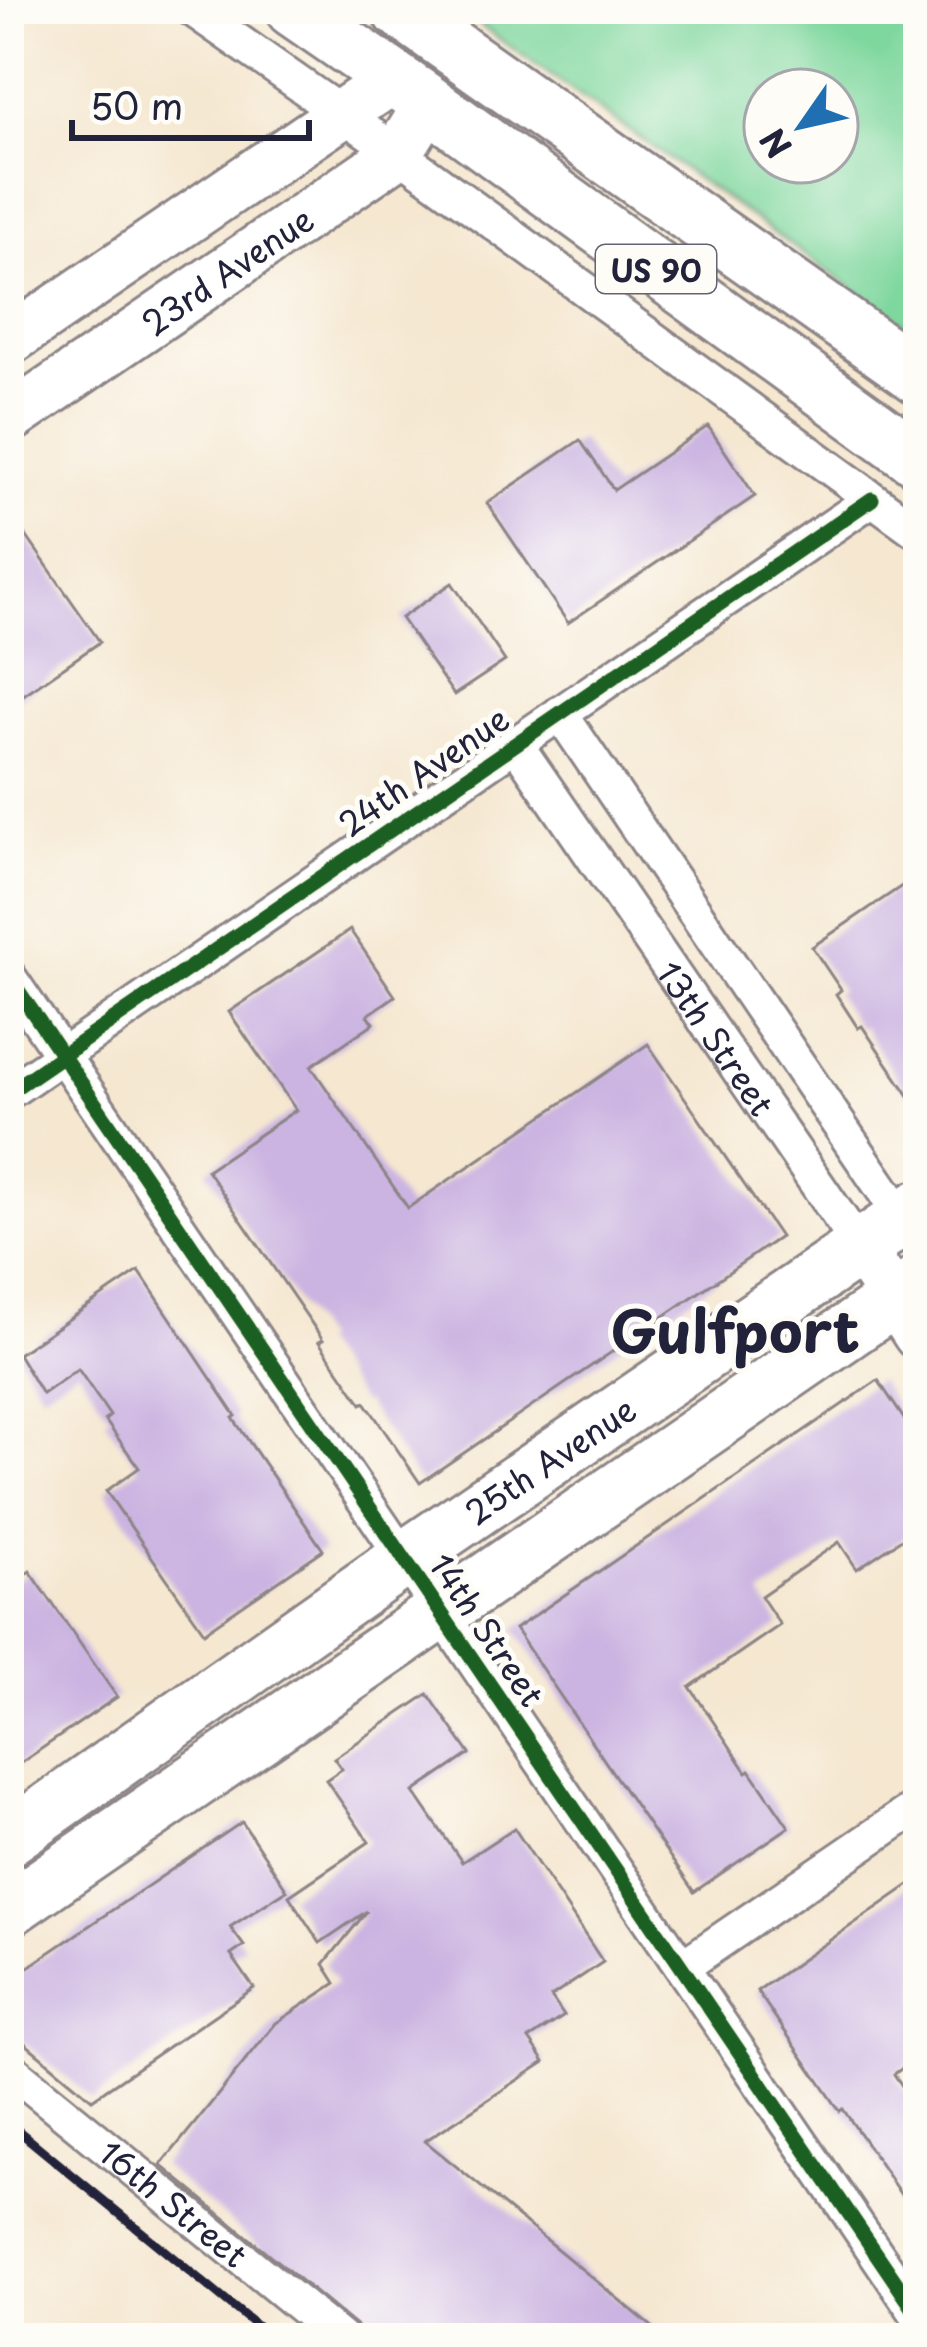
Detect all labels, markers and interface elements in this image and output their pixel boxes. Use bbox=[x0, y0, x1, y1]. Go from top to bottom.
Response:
scale bar bbox=[72, 66, 309, 140]
north arrow bbox=[741, 66, 861, 186]
text: 50 m bbox=[90, 78, 183, 132]
text: N bbox=[746, 119, 803, 169]
street label: 23rd Avenue bbox=[131, 193, 323, 347]
road number: US 90 bbox=[596, 245, 716, 293]
street label: 24th Avenue bbox=[328, 693, 518, 847]
street label: 13th Street bbox=[646, 950, 788, 1125]
district label: Gulfport bbox=[610, 1286, 860, 1372]
street label: 25th Avenue bbox=[454, 1383, 645, 1536]
street label: 14th Street bbox=[418, 1542, 558, 1716]
street label: 16th Street bbox=[89, 2127, 259, 2278]

